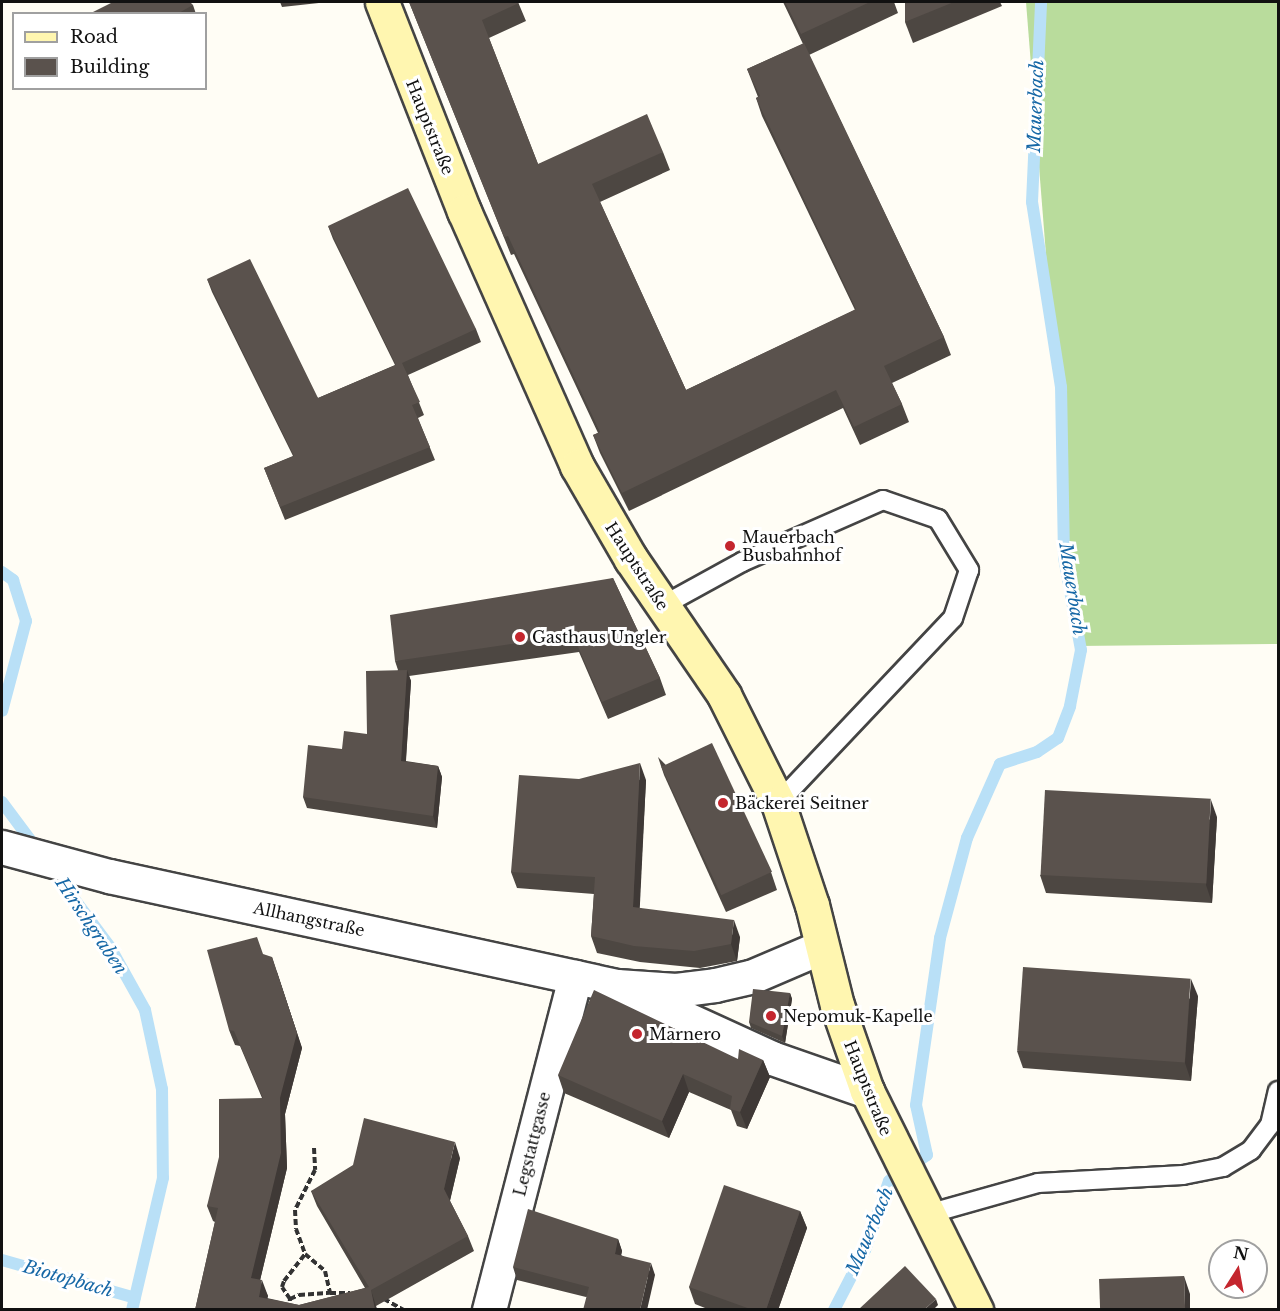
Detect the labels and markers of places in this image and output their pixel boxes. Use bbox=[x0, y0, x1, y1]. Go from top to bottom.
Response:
place label: Mauerbach Busbahnhof bbox=[742, 527, 842, 565]
marker: Mauerbach Busbahnhof bbox=[723, 539, 737, 553]
place label: Gasthaus Ungler bbox=[532, 627, 666, 647]
marker: Gasthaus Ungler bbox=[513, 630, 527, 644]
place label: Bäckerei Seitner bbox=[735, 793, 869, 813]
marker: Bäckerei Seitner bbox=[716, 796, 730, 810]
place label: Nepomuk-Kapelle bbox=[783, 1006, 933, 1026]
marker: Nepomuk-Kapelle bbox=[764, 1009, 778, 1023]
place label: Marnero bbox=[649, 1024, 721, 1044]
marker: Marnero bbox=[630, 1027, 644, 1041]

